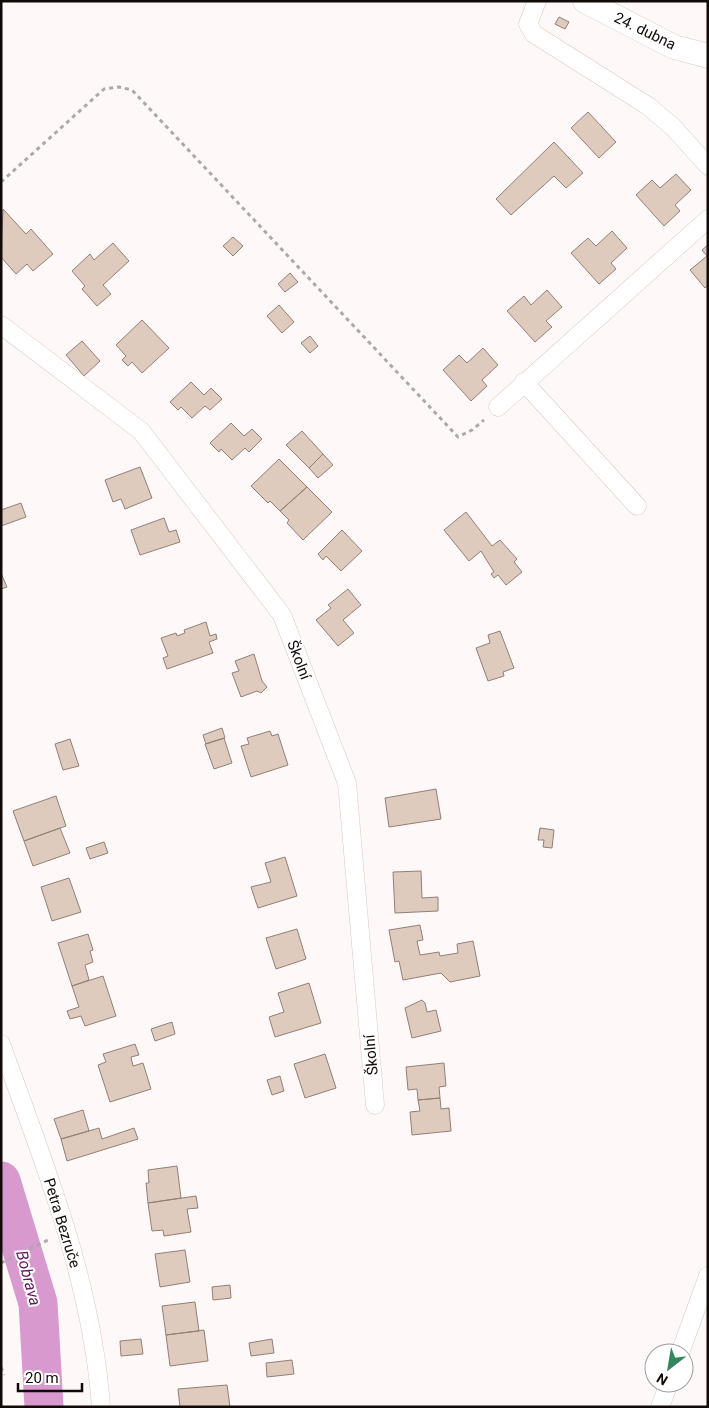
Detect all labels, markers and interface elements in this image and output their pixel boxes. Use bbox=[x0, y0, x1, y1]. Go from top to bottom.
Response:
street label: 24. dubna bbox=[611, 8, 679, 54]
street label: Školní bbox=[283, 638, 315, 683]
street label: Školní bbox=[360, 1033, 382, 1076]
street label: Petra Bezruče bbox=[40, 1176, 84, 1270]
water label: Bobrava bbox=[12, 1248, 45, 1308]
north arrow bbox=[644, 1343, 694, 1393]
scale bar bbox=[18, 1360, 81, 1392]
text: 20 m bbox=[25, 1369, 59, 1387]
text: N bbox=[654, 1370, 671, 1389]

